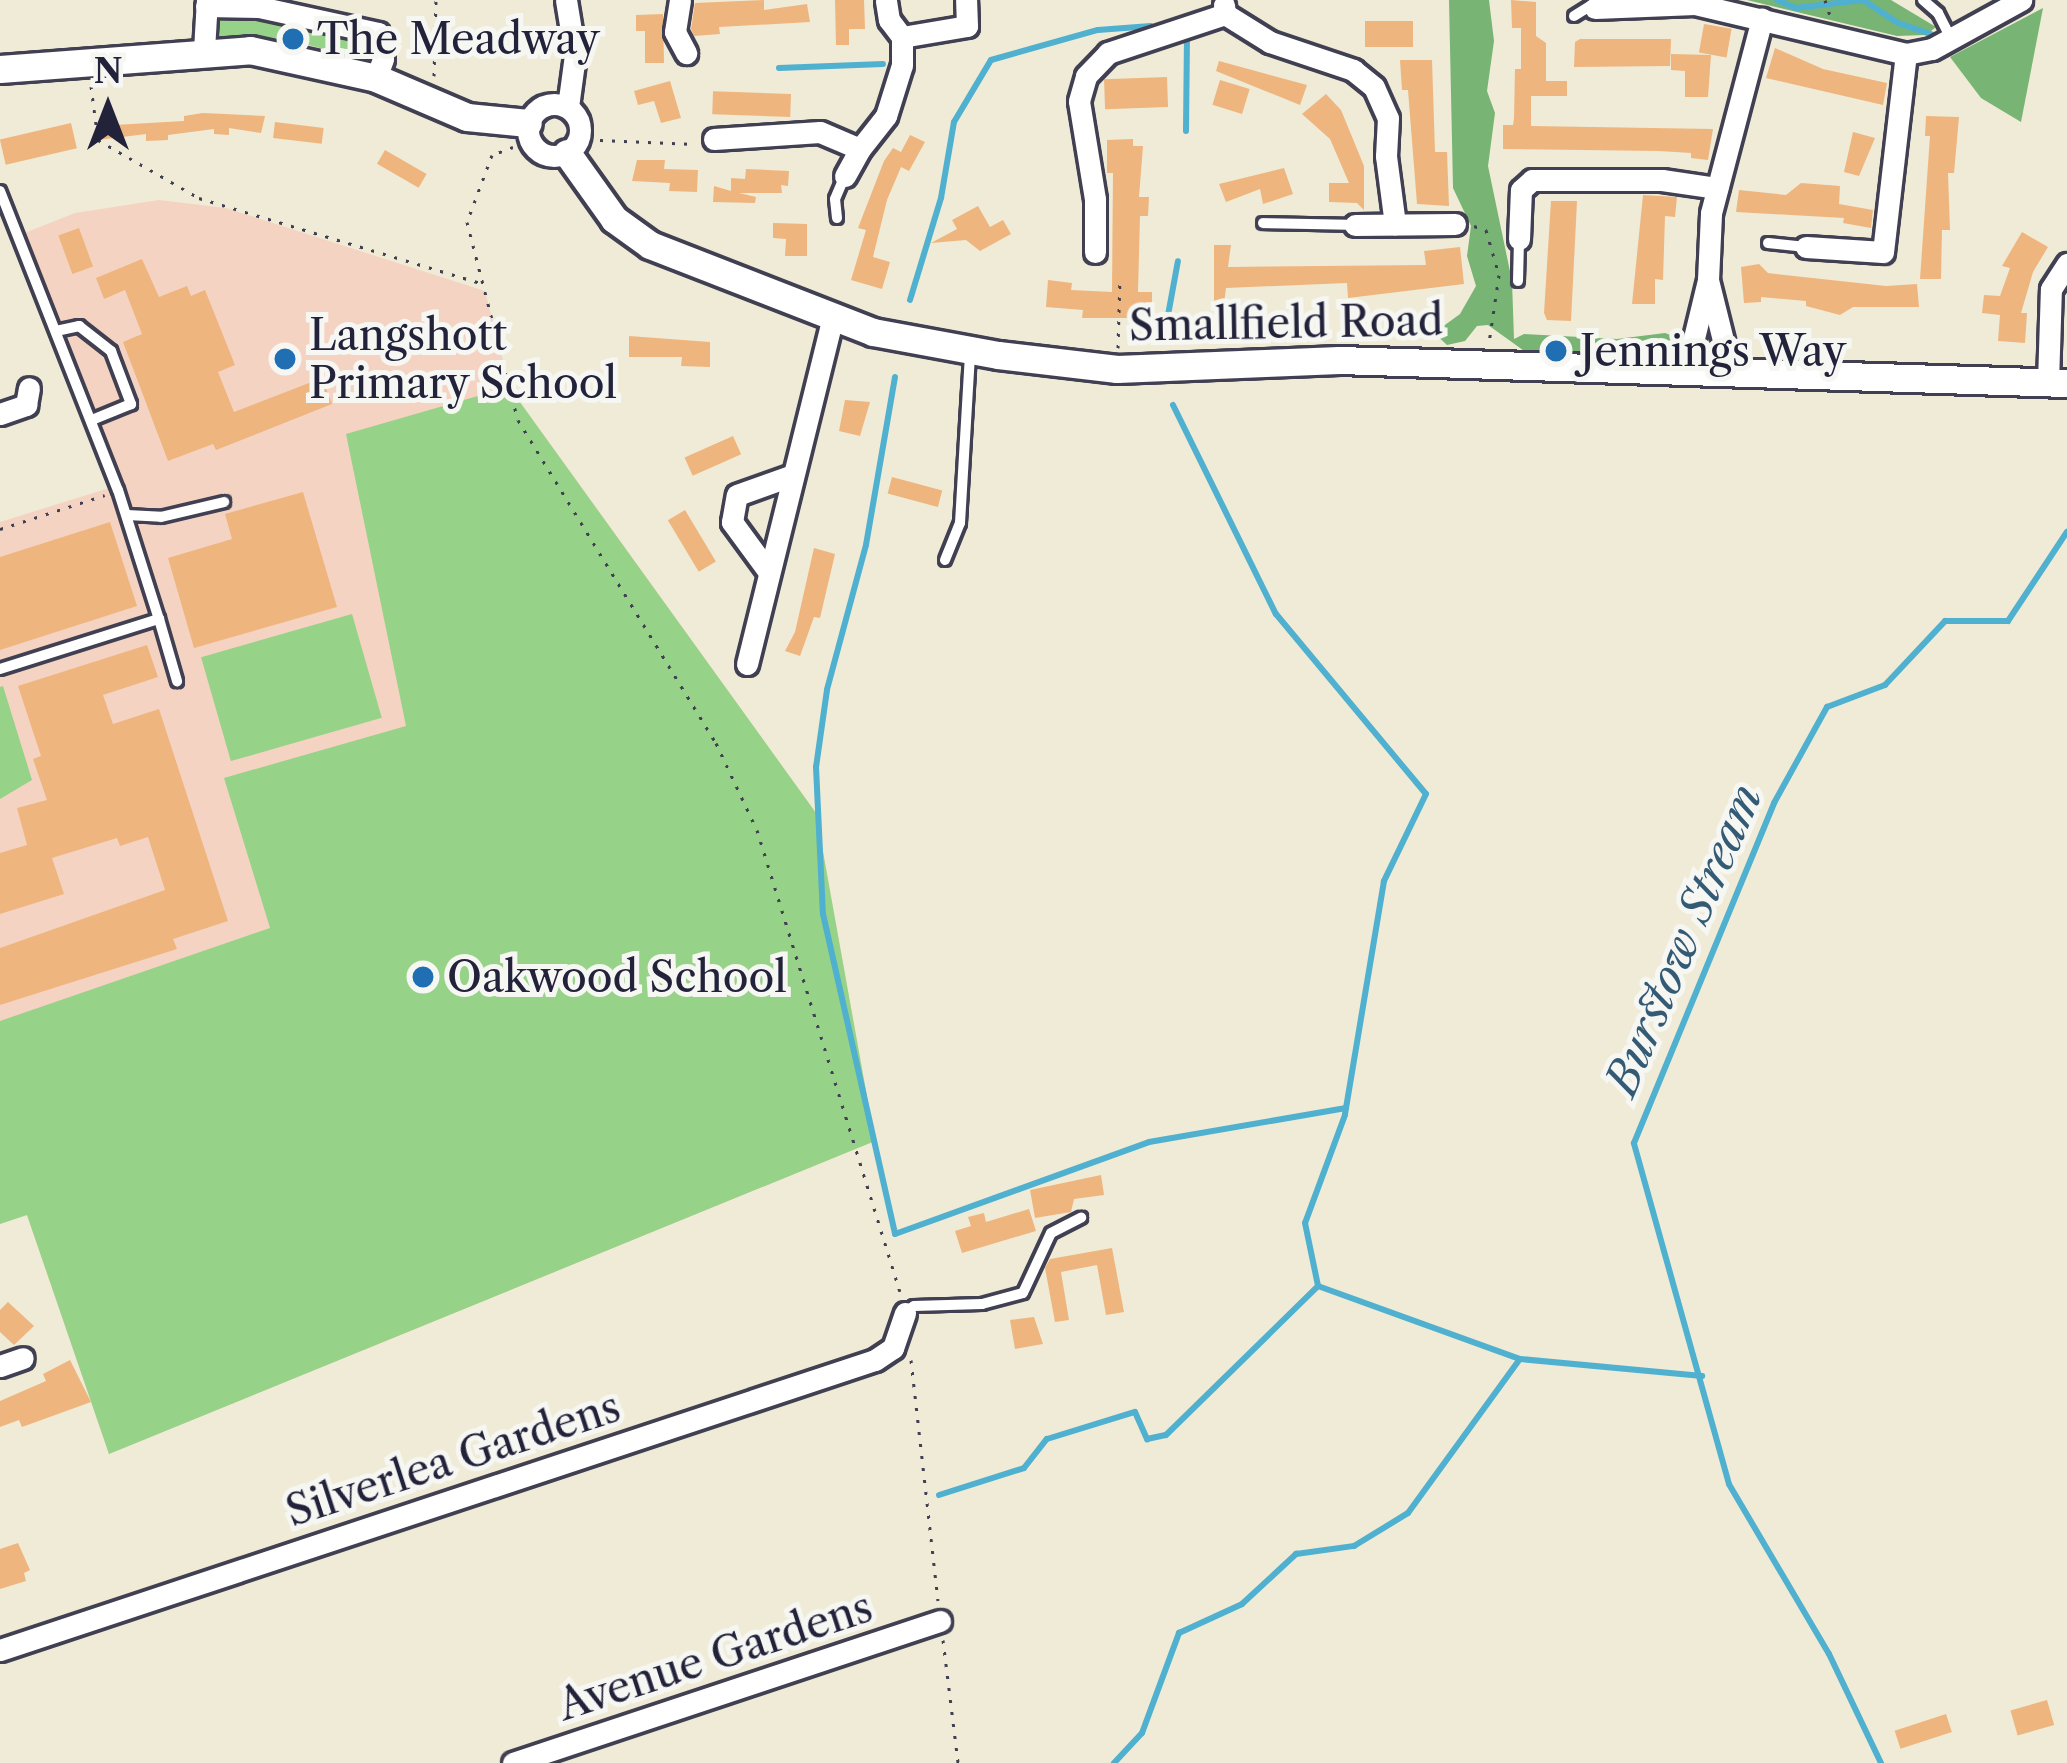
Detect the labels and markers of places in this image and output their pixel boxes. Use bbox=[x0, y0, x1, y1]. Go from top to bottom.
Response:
place label: The Meadway bbox=[317, 14, 600, 64]
marker: The Meadway bbox=[280, 26, 306, 52]
place label: Langshott Primary School bbox=[309, 310, 618, 409]
place label: Jennings Way bbox=[1580, 326, 1848, 376]
marker: Jennings Way bbox=[1543, 338, 1569, 364]
marker: Langshott Primary School bbox=[272, 346, 298, 372]
place label: Oakwood School bbox=[447, 952, 787, 1002]
marker: Oakwood School bbox=[410, 964, 436, 990]

